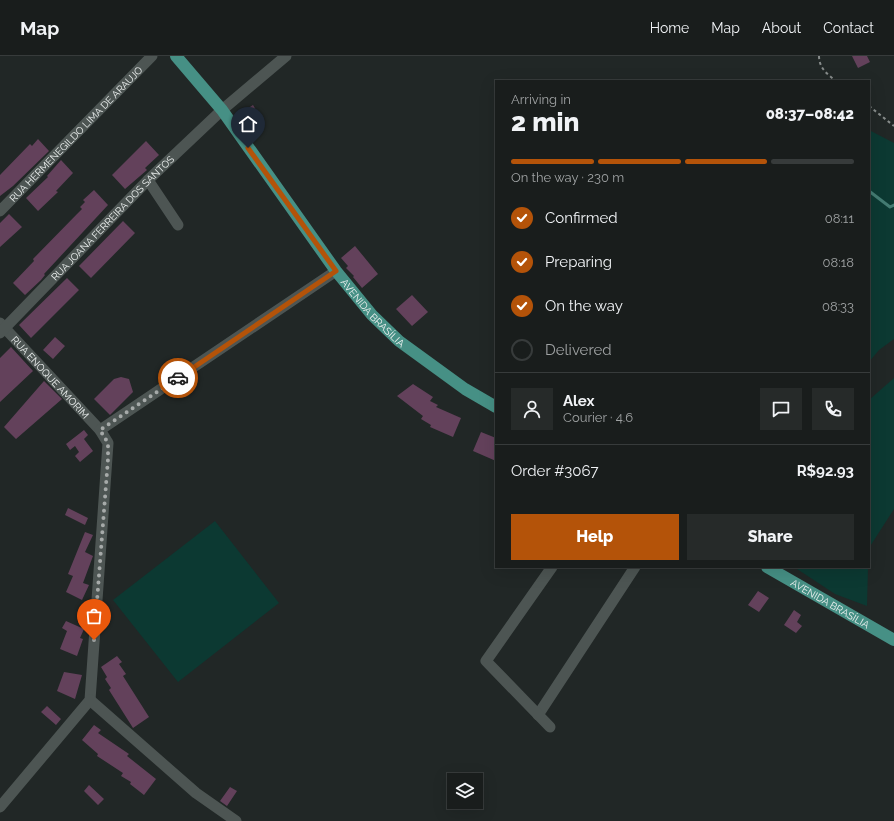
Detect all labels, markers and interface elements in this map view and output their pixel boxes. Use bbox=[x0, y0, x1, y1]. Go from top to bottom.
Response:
text: Map bbox=[20, 17, 59, 39]
text: Home bbox=[650, 20, 689, 36]
text: Map bbox=[711, 20, 740, 36]
text: About bbox=[762, 20, 801, 36]
text: Contact bbox=[823, 20, 874, 36]
street label: RUA HERMENEGILDO LIMA DE ARAUJO bbox=[7, 64, 145, 204]
text: Arriving in bbox=[511, 92, 571, 107]
text: 08:37–08:42 bbox=[766, 105, 854, 123]
pin bbox=[231, 107, 265, 148]
text: 2 min bbox=[511, 107, 579, 137]
icon: home bbox=[237, 113, 259, 135]
street label: RUA JOANA FERREIRA DOS SANTOS bbox=[49, 153, 176, 283]
text: On the way · 230 m bbox=[511, 170, 624, 185]
icon: check bbox=[511, 207, 533, 229]
text: Confirmed bbox=[545, 209, 618, 227]
text: 08:11 bbox=[825, 211, 854, 226]
icon: check bbox=[511, 251, 533, 273]
text: Preparing bbox=[545, 253, 612, 271]
text: 08:18 bbox=[823, 255, 854, 270]
street label: AVENIDA BRASÍLIA bbox=[339, 277, 407, 349]
icon: check bbox=[511, 295, 533, 317]
text: On the way bbox=[545, 297, 623, 315]
text: 08:33 bbox=[822, 299, 854, 314]
street label: RUA ENOQUE AMORIM bbox=[9, 334, 91, 421]
text: Delivered bbox=[545, 341, 612, 359]
courier bbox=[158, 358, 198, 398]
icon: car bbox=[167, 367, 189, 389]
button: person bbox=[511, 388, 553, 430]
button: chat bbox=[760, 388, 802, 430]
button: phone bbox=[812, 388, 854, 430]
text: Alex bbox=[563, 392, 594, 410]
text: Courier · 4.6 bbox=[563, 410, 633, 425]
text: Order #3067 bbox=[511, 462, 599, 480]
text: R$92.93 bbox=[797, 462, 854, 480]
button: Help bbox=[511, 514, 679, 560]
button: Share bbox=[687, 514, 854, 560]
street label: AVENIDA BRASÍLIA bbox=[789, 577, 871, 631]
pin bbox=[77, 599, 111, 640]
icon: bag bbox=[83, 605, 105, 627]
map controls bbox=[447, 773, 483, 809]
button: layers bbox=[447, 773, 483, 809]

